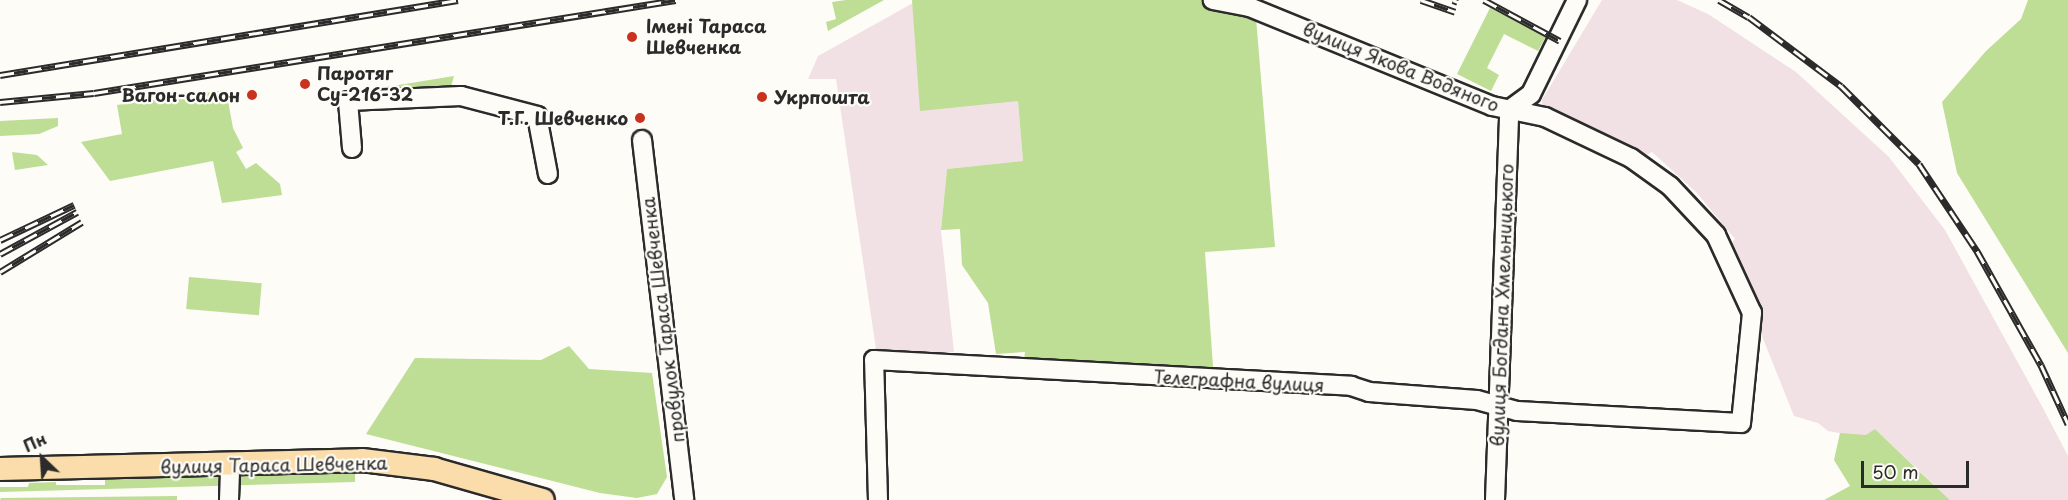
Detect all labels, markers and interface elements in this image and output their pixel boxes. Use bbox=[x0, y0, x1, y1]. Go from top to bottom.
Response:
place label: Імені Тараса Шевченка bbox=[646, 16, 767, 58]
street label: вулиця Якова Водяного bbox=[1299, 17, 1503, 117]
marker: Імені Тараса Шевченка bbox=[623, 28, 641, 46]
place label: Паротяг Су-216-32 bbox=[317, 63, 413, 106]
marker: Паротяг Су-216-32 bbox=[298, 77, 312, 91]
place label: Вагон-салон bbox=[121, 84, 240, 106]
place label: Укрпошта bbox=[774, 86, 870, 108]
marker: Вагон-салон bbox=[245, 88, 259, 102]
marker: Укрпошта bbox=[755, 90, 769, 104]
place label: Т.Г. Шевченко bbox=[498, 107, 628, 129]
marker: Т.Г. Шевченко bbox=[633, 111, 647, 125]
street label: вулиця Богдана Хмельницького bbox=[1486, 163, 1518, 447]
street label: провулок Тараса Шевченка bbox=[637, 195, 689, 445]
street label: Телеграфна вулиця bbox=[1153, 366, 1325, 396]
text: Пн bbox=[19, 426, 50, 457]
north arrow bbox=[12, 428, 72, 488]
scale bar bbox=[1864, 449, 1972, 487]
street label: вулиця Тараса Шевченка bbox=[159, 452, 389, 478]
text: 50 m bbox=[1872, 458, 1919, 485]

